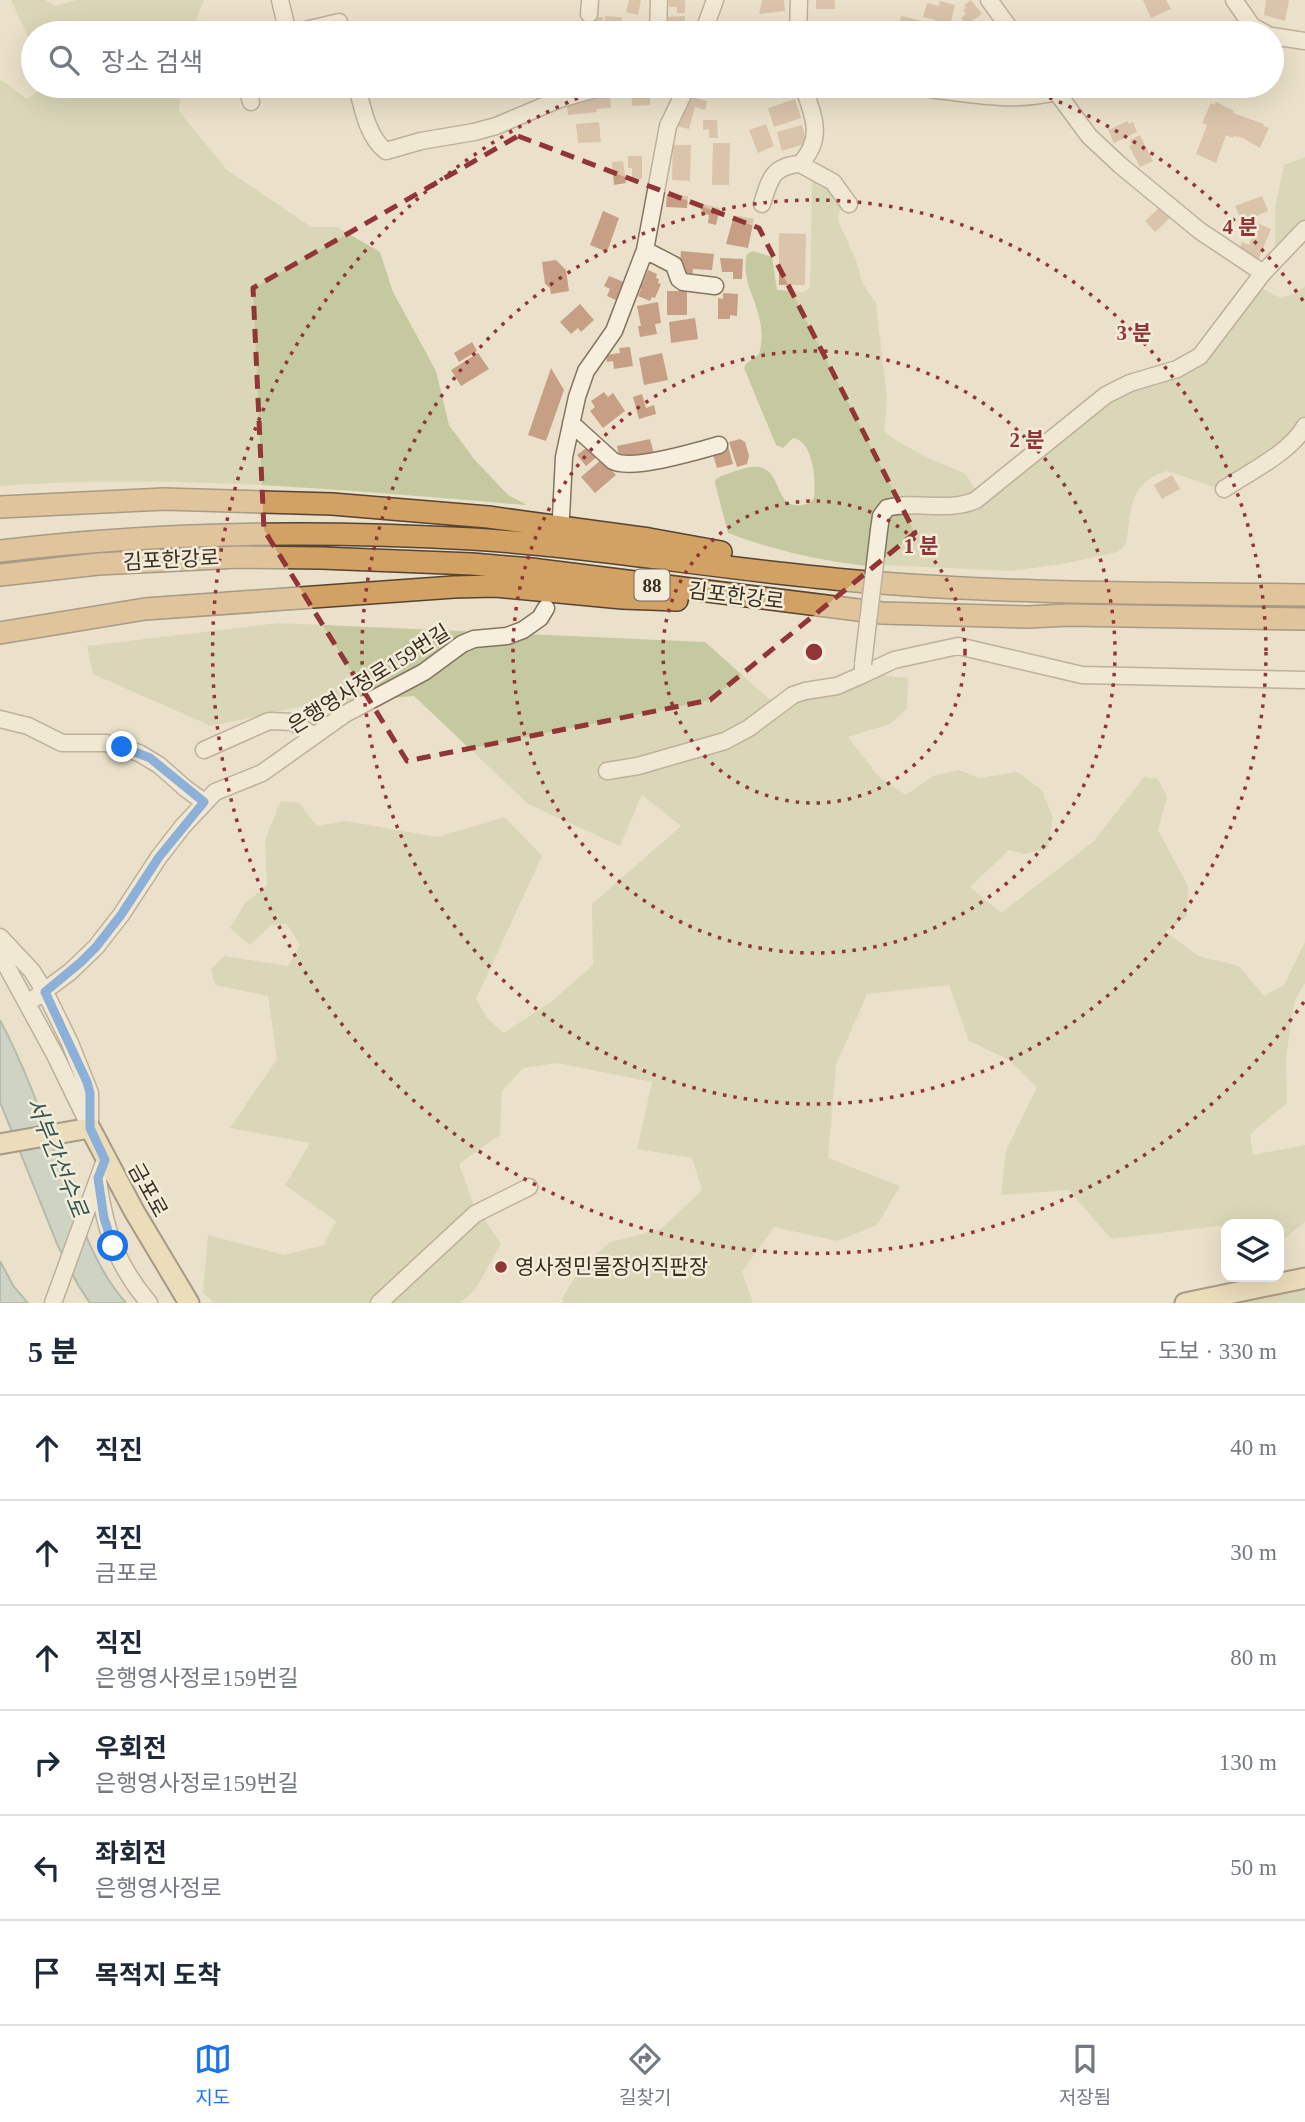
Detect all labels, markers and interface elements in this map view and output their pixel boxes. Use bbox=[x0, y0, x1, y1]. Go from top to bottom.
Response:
search box bbox=[21, 21, 1284, 98]
icon: search bbox=[45, 41, 83, 79]
text: 장소 검색 bbox=[101, 48, 203, 77]
text: 4 분 bbox=[1222, 215, 1258, 239]
text: 3 분 bbox=[1116, 321, 1152, 345]
text: 2 분 bbox=[1009, 428, 1045, 452]
text: 1 분 bbox=[903, 534, 939, 558]
street label: 김포한강로 bbox=[122, 545, 220, 575]
road number: 88 bbox=[634, 570, 670, 600]
street label: 김포한강로 bbox=[687, 578, 785, 614]
street label: 은행영사정로159번길 bbox=[284, 620, 454, 738]
centre of rings bbox=[802, 640, 826, 664]
route end bbox=[106, 731, 137, 762]
water label: 서부간선수로 bbox=[21, 1094, 93, 1222]
street label: 금포로 bbox=[123, 1159, 173, 1221]
map controls bbox=[1221, 1219, 1284, 1282]
button: layers bbox=[1221, 1219, 1284, 1282]
route start bbox=[97, 1230, 128, 1261]
place label: 영사정민물장어직판장 bbox=[515, 1255, 708, 1279]
marker: 영사정민물장어직판장 bbox=[493, 1259, 509, 1275]
text: 5 분 bbox=[28, 1335, 78, 1368]
text: 도보 · 330 m bbox=[1157, 1339, 1277, 1364]
icon: ahead bbox=[28, 1429, 66, 1467]
text: 40 m bbox=[1230, 1435, 1277, 1460]
text: 직진 bbox=[95, 1436, 143, 1465]
text: 직진 bbox=[95, 1524, 143, 1553]
icon: ahead bbox=[28, 1534, 66, 1572]
text: 30 m bbox=[1230, 1540, 1277, 1565]
text: 금포로 bbox=[95, 1561, 158, 1586]
text: 직진 bbox=[95, 1629, 143, 1658]
icon: ahead bbox=[28, 1639, 66, 1677]
text: 80 m bbox=[1230, 1645, 1277, 1670]
text: 은행영사정로159번길 bbox=[95, 1666, 299, 1691]
text: 우회전 bbox=[95, 1734, 167, 1763]
icon: right bbox=[28, 1744, 66, 1782]
text: 130 m bbox=[1219, 1750, 1277, 1775]
text: 은행영사정로159번길 bbox=[95, 1771, 299, 1796]
text: 좌회전 bbox=[95, 1839, 167, 1868]
icon: left bbox=[28, 1849, 66, 1887]
text: 50 m bbox=[1230, 1855, 1277, 1880]
text: 은행영사정로 bbox=[95, 1876, 222, 1901]
icon: arrive bbox=[28, 1954, 66, 1992]
text: 목적지 도착 bbox=[95, 1961, 221, 1990]
tab: 지도 bbox=[194, 2040, 232, 2109]
tab: 길찾기 bbox=[619, 2040, 671, 2109]
tab: 저장됨 bbox=[1059, 2040, 1111, 2109]

